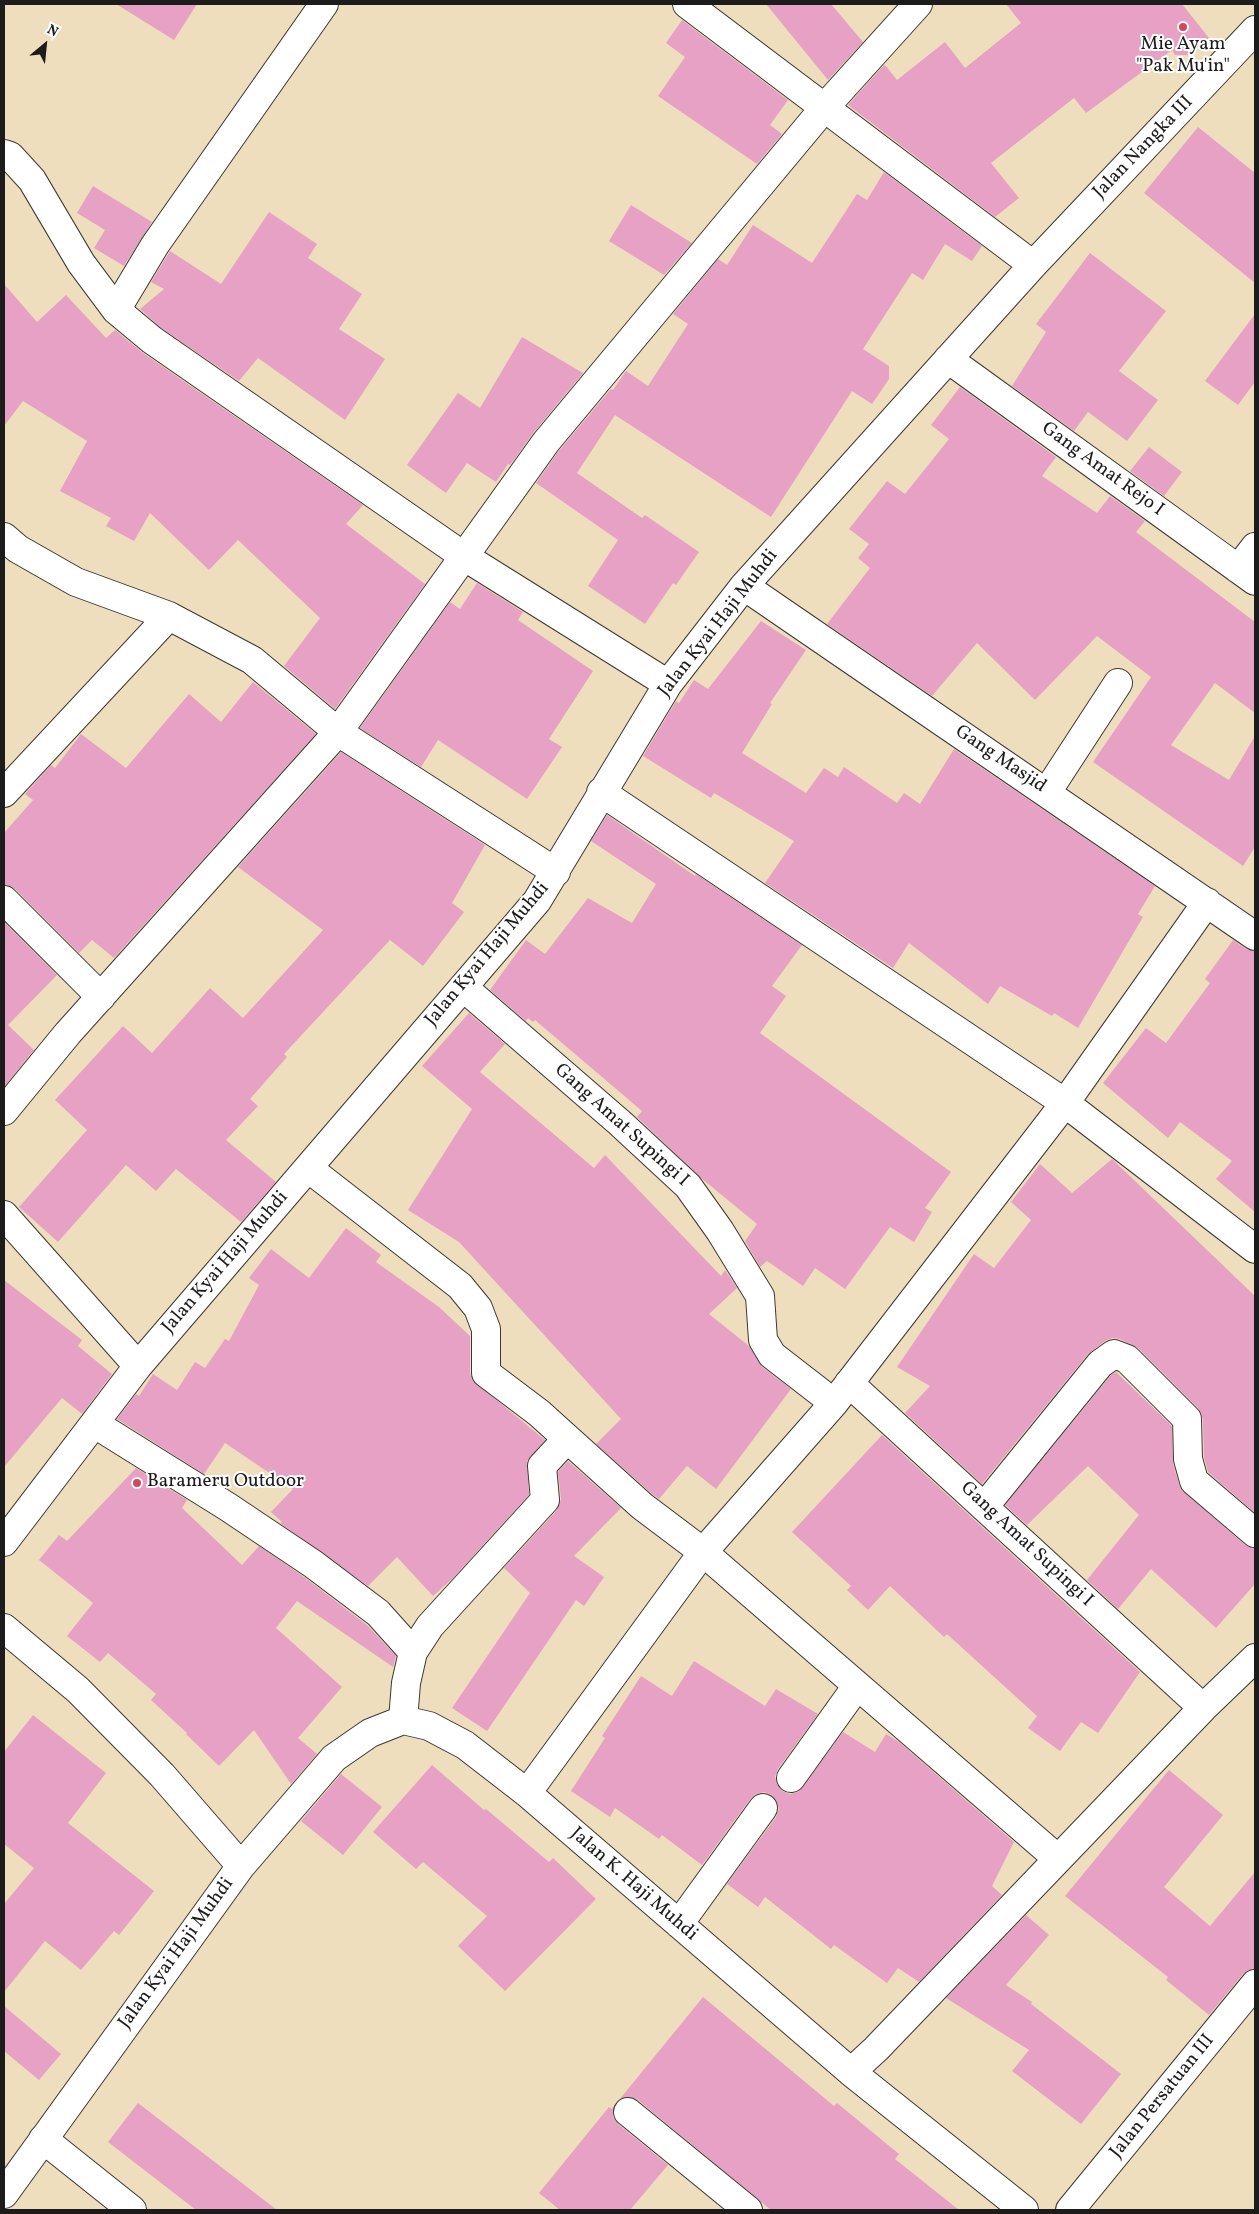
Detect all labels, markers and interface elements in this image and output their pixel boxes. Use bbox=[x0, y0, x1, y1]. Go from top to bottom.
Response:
north arrow bbox=[20, 20, 70, 70]
text: N bbox=[43, 21, 61, 42]
marker: Mie Ayam "Pak Mu'in" bbox=[1177, 21, 1189, 33]
place label: Mie Ayam "Pak Mu'in" bbox=[1136, 35, 1230, 79]
street label: Jalan Nangka III bbox=[1089, 92, 1199, 204]
street label: Gang Amat Rejo I bbox=[1036, 418, 1168, 522]
street label: Jalan Kyai Haji Muhdi bbox=[654, 546, 784, 702]
street label: Gang Masjid bbox=[950, 721, 1050, 799]
street label: Jalan Kyai Haji Muhdi bbox=[421, 878, 555, 1032]
street label: Gang Amat Supingi I bbox=[549, 1060, 693, 1192]
street label: Jalan Kyai Haji Muhdi bbox=[158, 1187, 294, 1339]
place label: Barameru Outdoor bbox=[147, 1472, 304, 1494]
marker: Barameru Outdoor bbox=[131, 1477, 143, 1489]
street label: Gang Amat Supingi I bbox=[955, 1478, 1097, 1612]
street label: Jalan K. Haji Muhdi bbox=[565, 1823, 701, 1947]
street label: Jalan Kyai Haji Muhdi bbox=[115, 1874, 239, 2034]
street label: Jalan Persatuan III bbox=[1106, 2030, 1220, 2164]

